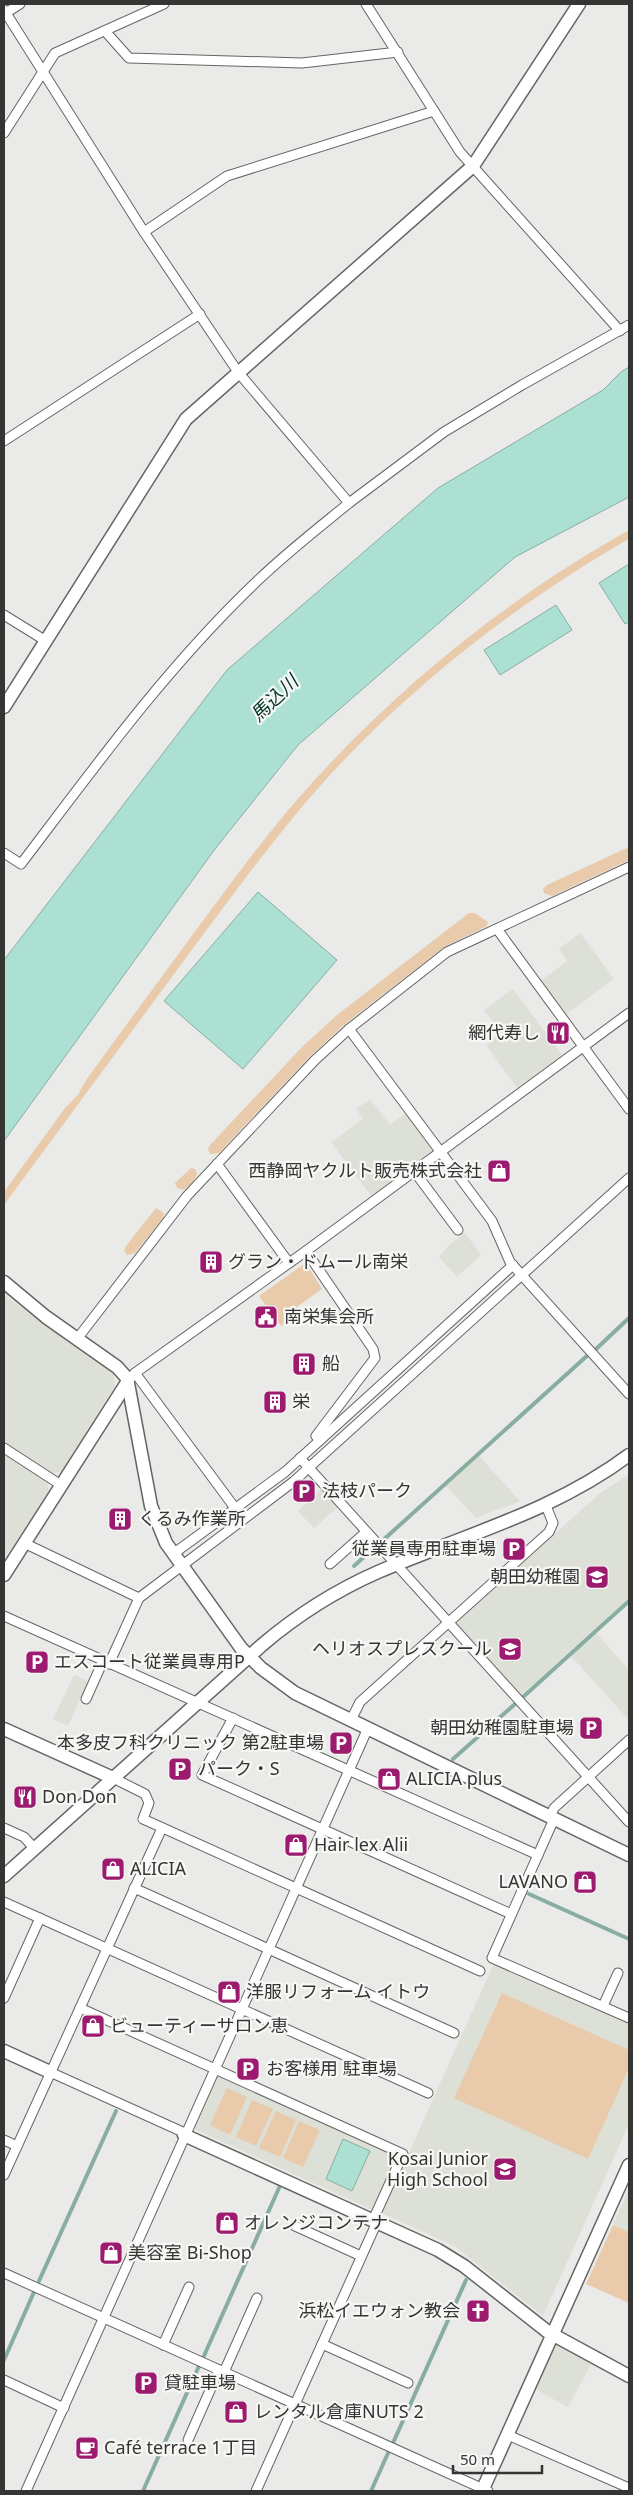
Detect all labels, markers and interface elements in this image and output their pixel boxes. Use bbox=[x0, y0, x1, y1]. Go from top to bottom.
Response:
water label: 馬込川 bbox=[244, 667, 305, 727]
place label: 網代寿し bbox=[468, 1020, 540, 1044]
restaurant icon: 網代寿し bbox=[545, 1020, 571, 1046]
place label: 西静岡ヤクルト販売株式会社 bbox=[249, 1158, 482, 1182]
shop icon: 西静岡ヤクルト販売株式会社 bbox=[486, 1158, 512, 1184]
building icon: グラン・ドムール南栄 bbox=[198, 1249, 224, 1275]
place label: グラン・ドムール南栄 bbox=[228, 1249, 408, 1273]
public building icon: 南栄集会所 bbox=[253, 1304, 279, 1330]
place label: 南栄集会所 bbox=[284, 1304, 374, 1328]
building icon: 船 bbox=[291, 1351, 317, 1377]
place label: 船 bbox=[322, 1351, 340, 1375]
building icon: 栄 bbox=[262, 1389, 288, 1415]
place label: 栄 bbox=[292, 1389, 310, 1413]
parking icon: 法枝パーク bbox=[291, 1478, 317, 1504]
place label: 法枝パーク bbox=[322, 1478, 412, 1502]
building icon: くるみ作業所 bbox=[107, 1506, 133, 1532]
place label: くるみ作業所 bbox=[138, 1506, 246, 1530]
place label: 従業員専用駐車場 bbox=[352, 1536, 496, 1560]
parking icon: 従業員専用駐車場 bbox=[501, 1536, 527, 1562]
place label: 朝田幼稚園 bbox=[490, 1564, 580, 1588]
school or university icon: 朝田幼稚園 bbox=[584, 1564, 610, 1590]
place label: ヘリオスプレスクール bbox=[312, 1636, 492, 1660]
school or university icon: ヘリオスプレスクール bbox=[497, 1636, 523, 1662]
parking icon: エスコート従業員専用P bbox=[24, 1649, 50, 1675]
place label: エスコート従業員専用P bbox=[54, 1649, 245, 1673]
place label: 朝田幼稚園駐車場 bbox=[430, 1715, 574, 1739]
parking icon: 朝田幼稚園駐車場 bbox=[578, 1715, 604, 1741]
place label: 本多皮フ科クリニック 第2駐車場 bbox=[57, 1730, 324, 1754]
parking icon: 本多皮フ科クリニック 第2駐車場 bbox=[328, 1730, 354, 1756]
parking icon: パーク・S bbox=[167, 1756, 193, 1782]
place label: パーク・S bbox=[198, 1756, 280, 1780]
shop icon: ALICIA plus bbox=[376, 1766, 402, 1792]
place label: ALICIA plus bbox=[406, 1766, 502, 1790]
restaurant icon: Don Don bbox=[12, 1784, 38, 1810]
place label: Don Don bbox=[42, 1784, 117, 1808]
shop icon: Hair lex Alii bbox=[283, 1832, 309, 1858]
place label: Hair lex Alii bbox=[314, 1832, 408, 1856]
shop icon: ALICIA bbox=[100, 1856, 126, 1882]
place label: ALICIA bbox=[130, 1856, 187, 1880]
place label: LAVANO bbox=[498, 1869, 568, 1893]
shop icon: LAVANO bbox=[572, 1869, 598, 1895]
shop icon: 洋服リフォーム イトウ bbox=[216, 1979, 242, 2005]
place label: 洋服リフォーム イトウ bbox=[246, 1979, 430, 2003]
shop icon: ビューティーサロン恵 bbox=[80, 2013, 106, 2039]
place label: ビューティーサロン恵 bbox=[110, 2013, 289, 2037]
parking icon: お客様用 駐車場 bbox=[235, 2056, 261, 2082]
place label: お客様用 駐車場 bbox=[266, 2056, 397, 2080]
place label: Kosai Junior High School bbox=[387, 2146, 489, 2191]
school or university icon: Kosai Junior High School bbox=[492, 2156, 518, 2182]
shop icon: オレンジコンテナ bbox=[214, 2210, 240, 2236]
place label: オレンジコンテナ bbox=[244, 2210, 388, 2234]
shop icon: 美容室 Bi-Shop bbox=[98, 2240, 124, 2266]
place label: 美容室 Bi-Shop bbox=[128, 2240, 252, 2264]
place label: 浜松イエウォン教会 bbox=[298, 2298, 460, 2322]
church icon: 浜松イエウォン教会 bbox=[465, 2298, 491, 2324]
parking icon: 貸駐車場 bbox=[133, 2370, 159, 2396]
place label: 貸駐車場 bbox=[164, 2370, 236, 2394]
shop icon: レンタル倉庫NUTS 2 bbox=[223, 2399, 249, 2425]
place label: レンタル倉庫NUTS 2 bbox=[254, 2399, 424, 2423]
cafe icon: Café terrace 1丁目 bbox=[74, 2435, 100, 2461]
place label: Café terrace 1丁目 bbox=[104, 2435, 258, 2459]
scale bar bbox=[453, 2442, 542, 2474]
text: 50 m bbox=[460, 2449, 495, 2469]

